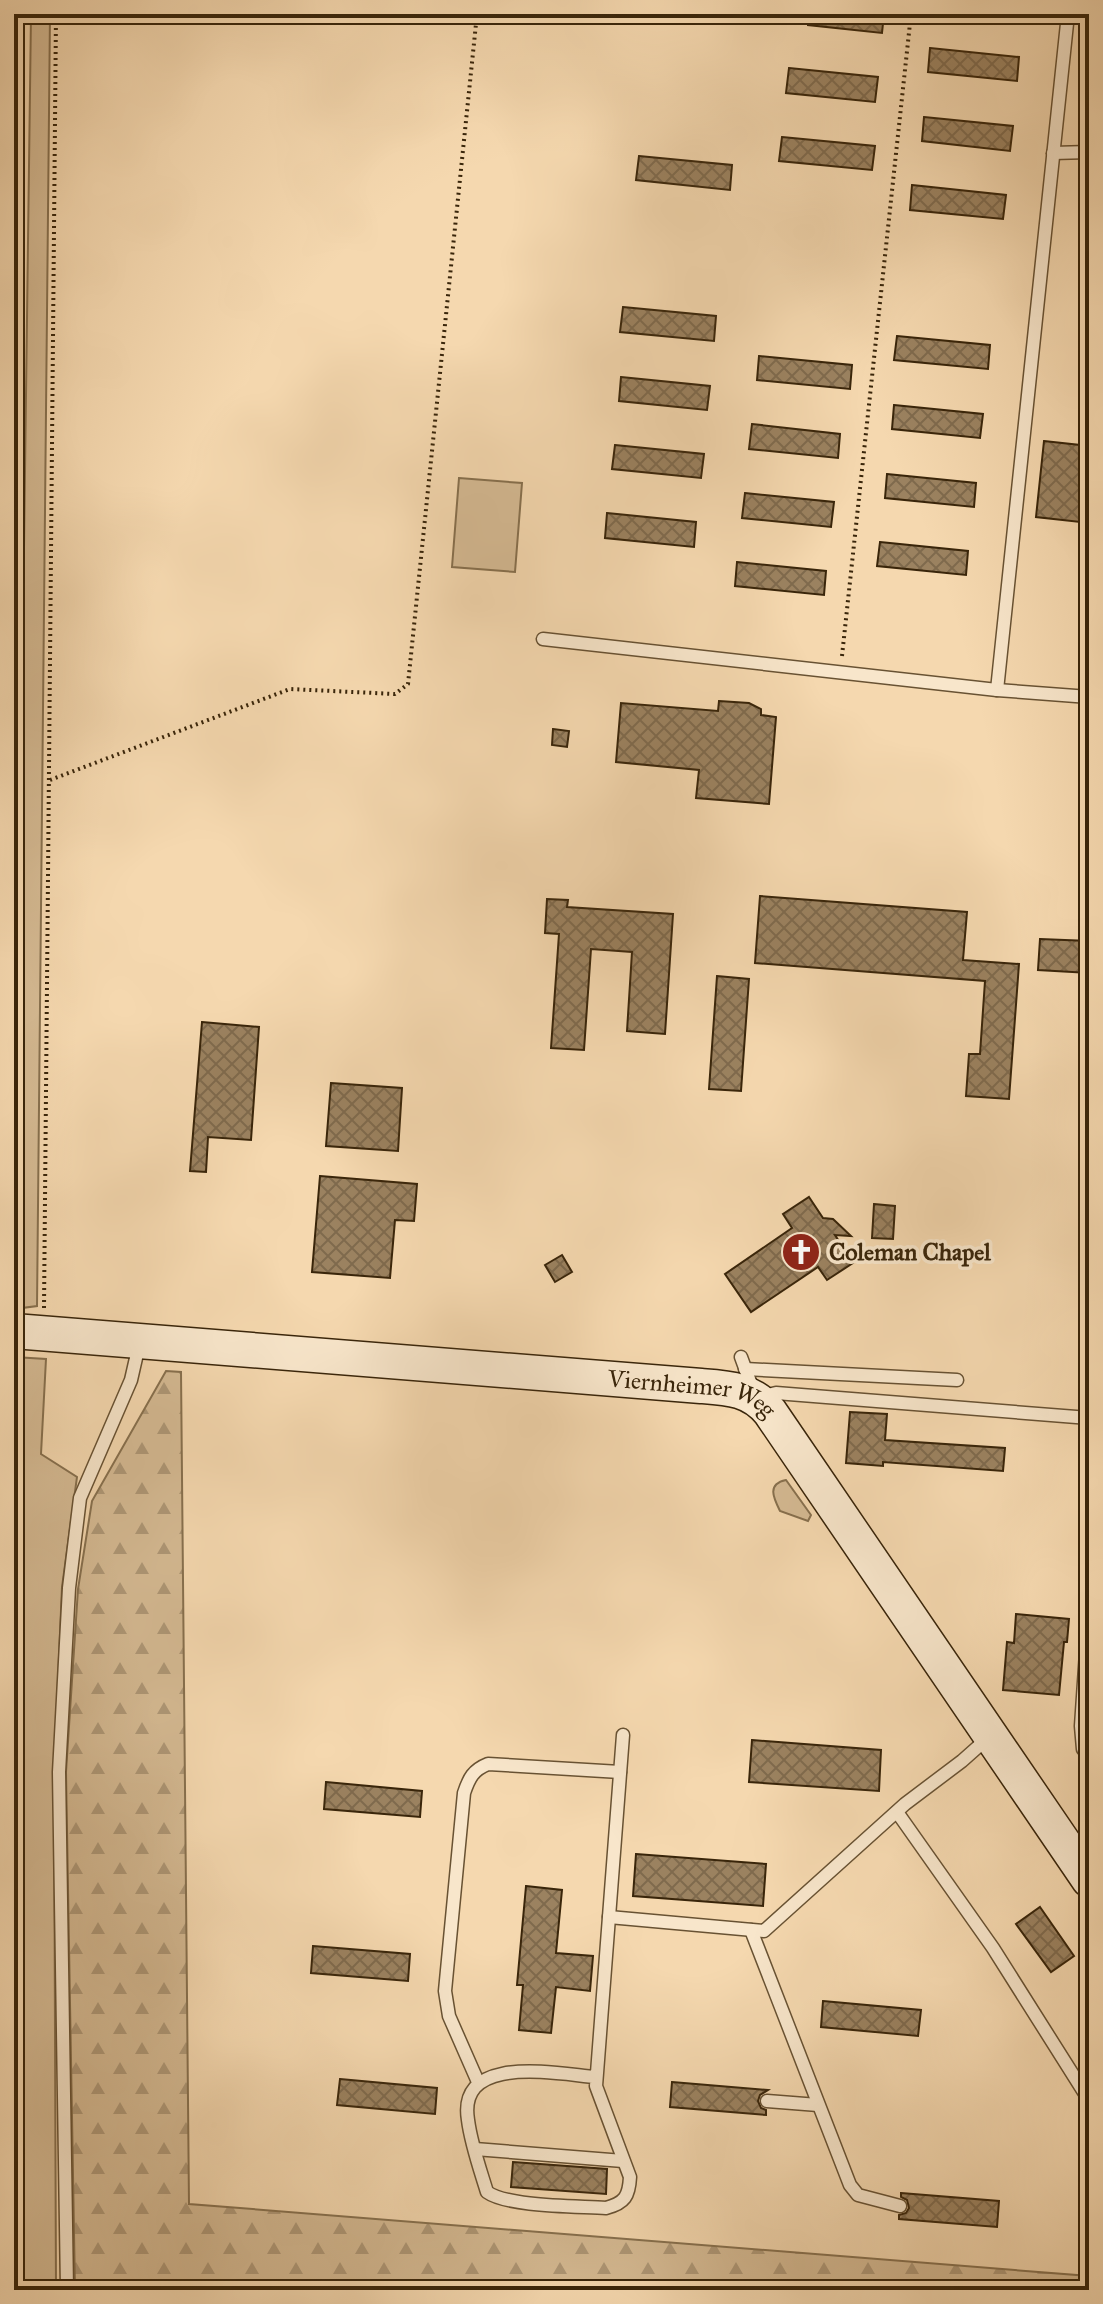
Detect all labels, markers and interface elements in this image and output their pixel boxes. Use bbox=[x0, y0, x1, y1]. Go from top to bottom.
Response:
church icon: Coleman Chapel bbox=[780, 1231, 822, 1273]
place label: Coleman Chapel bbox=[829, 1237, 991, 1267]
street label: Viernheimer Weg bbox=[606, 1364, 783, 1424]

